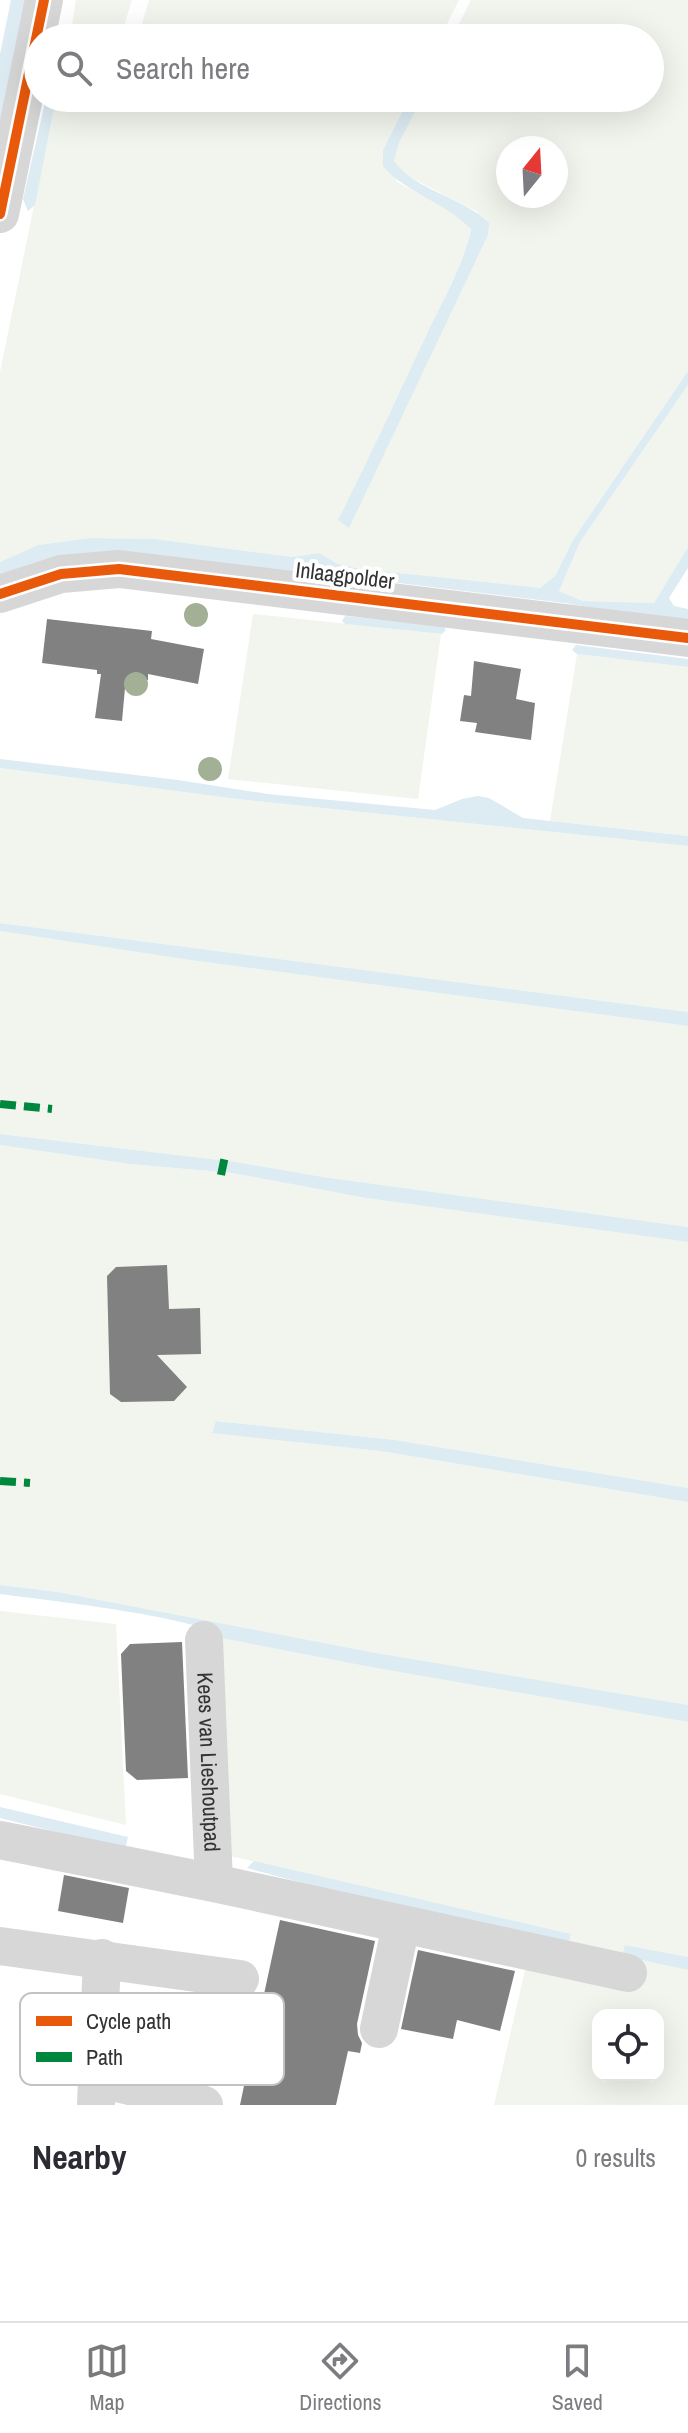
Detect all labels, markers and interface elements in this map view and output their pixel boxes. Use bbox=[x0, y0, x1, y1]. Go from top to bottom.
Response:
search box bbox=[24, 24, 664, 112]
icon: search bbox=[52, 46, 96, 90]
text: Search here bbox=[116, 48, 250, 88]
north arrow bbox=[496, 136, 568, 208]
street label: Inlaagpolder bbox=[294, 554, 396, 596]
street label: Kees van Lieshoutpad bbox=[190, 1671, 228, 1852]
legend bbox=[20, 1993, 284, 2085]
text: Cycle path bbox=[86, 2006, 171, 2036]
map controls bbox=[592, 2009, 664, 2081]
button: locate bbox=[592, 2009, 664, 2081]
text: Path bbox=[86, 2042, 123, 2072]
text: Nearby bbox=[32, 2134, 127, 2180]
text: 0 results bbox=[575, 2140, 656, 2175]
tab: Map bbox=[85, 2339, 129, 2417]
tab: Directions bbox=[299, 2339, 382, 2417]
tab: Saved bbox=[552, 2339, 603, 2417]

